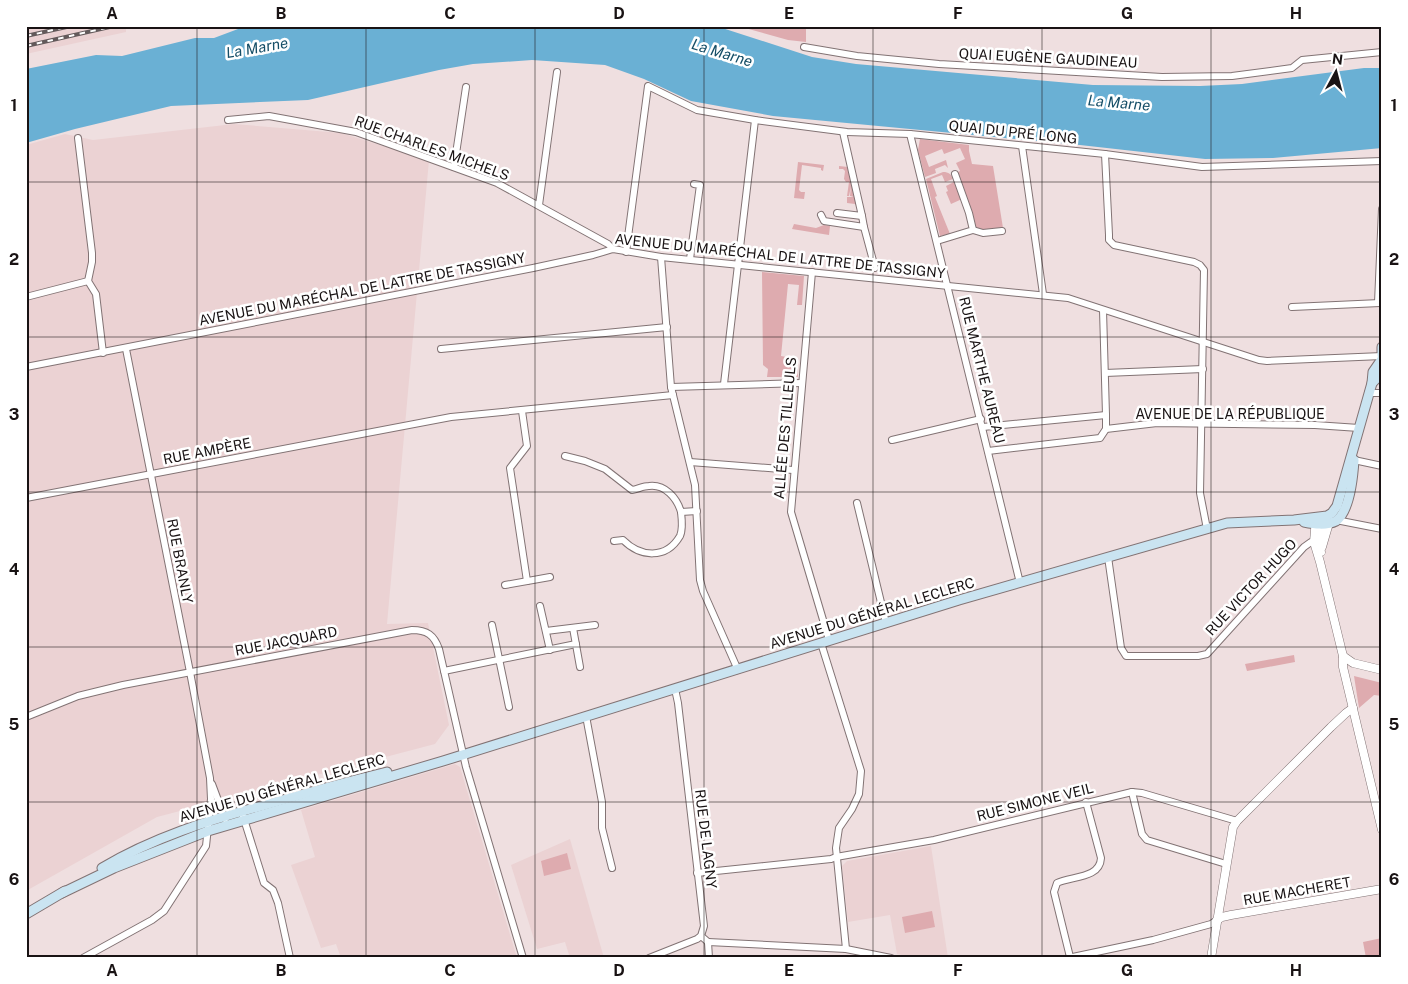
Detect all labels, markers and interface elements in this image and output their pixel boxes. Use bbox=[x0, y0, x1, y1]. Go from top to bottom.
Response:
text: A bbox=[106, 4, 118, 23]
text: B bbox=[276, 4, 287, 23]
text: C bbox=[444, 4, 456, 23]
text: D bbox=[613, 4, 625, 23]
text: E bbox=[784, 4, 794, 23]
text: F bbox=[953, 4, 963, 23]
text: G bbox=[1121, 4, 1133, 23]
text: H bbox=[1290, 4, 1302, 23]
water label: La Marne bbox=[225, 34, 289, 61]
water label: La Marne bbox=[690, 35, 755, 70]
street label: QUAI EUGÈNE GAUDINEAU bbox=[958, 44, 1138, 71]
north arrow bbox=[1310, 48, 1360, 98]
text: N bbox=[1331, 50, 1344, 68]
water label: La Marne bbox=[1087, 91, 1151, 114]
text: 1 bbox=[11, 96, 17, 115]
text: 1 bbox=[1391, 96, 1397, 115]
street label: RUE CHARLES MICHELS bbox=[352, 112, 512, 184]
street label: QUAI DU PRÉ LONG bbox=[948, 116, 1078, 147]
street label: AVENUE DU MARÉCHAL DE LATTRE DE TASSIGNY bbox=[614, 230, 947, 281]
street label: AVENUE DU MARÉCHAL DE LATTRE DE TASSIGNY bbox=[197, 248, 527, 329]
text: 2 bbox=[9, 250, 19, 269]
text: 2 bbox=[1389, 250, 1399, 269]
street label: RUE MARTHE AUREAU bbox=[956, 295, 1008, 445]
street label: ALLÉE DES TILLEULS bbox=[770, 356, 799, 500]
text: 3 bbox=[9, 405, 19, 424]
street label: AVENUE DE LA RÉPUBLIQUE bbox=[1135, 405, 1325, 422]
text: 3 bbox=[1389, 405, 1399, 424]
street label: RUE AMPÈRE bbox=[161, 434, 252, 467]
street label: RUE BRANLY bbox=[164, 517, 196, 605]
street label: RUE VICTOR HUGO bbox=[1202, 535, 1300, 639]
text: 4 bbox=[9, 560, 20, 579]
text: 4 bbox=[1389, 560, 1400, 579]
street label: AVENUE DU GÉNÉRAL LECLERC bbox=[767, 573, 976, 652]
street label: RUE JACQUARD bbox=[234, 623, 338, 659]
text: 5 bbox=[9, 715, 20, 734]
text: 5 bbox=[1389, 715, 1400, 734]
street label: AVENUE DU GÉNÉRAL LECLERC bbox=[177, 750, 387, 825]
street label: RUE SIMONE VEIL bbox=[975, 780, 1095, 824]
street label: RUE DE LAGNY bbox=[692, 788, 720, 890]
text: 6 bbox=[9, 870, 19, 889]
text: 6 bbox=[1389, 870, 1399, 889]
street label: RUE MACHERET bbox=[1242, 874, 1352, 908]
text: A bbox=[106, 961, 118, 980]
text: B bbox=[276, 961, 287, 980]
text: C bbox=[444, 961, 456, 980]
text: D bbox=[613, 961, 625, 980]
text: E bbox=[784, 961, 794, 980]
text: F bbox=[953, 961, 963, 980]
text: G bbox=[1121, 961, 1133, 980]
text: H bbox=[1290, 961, 1302, 980]

